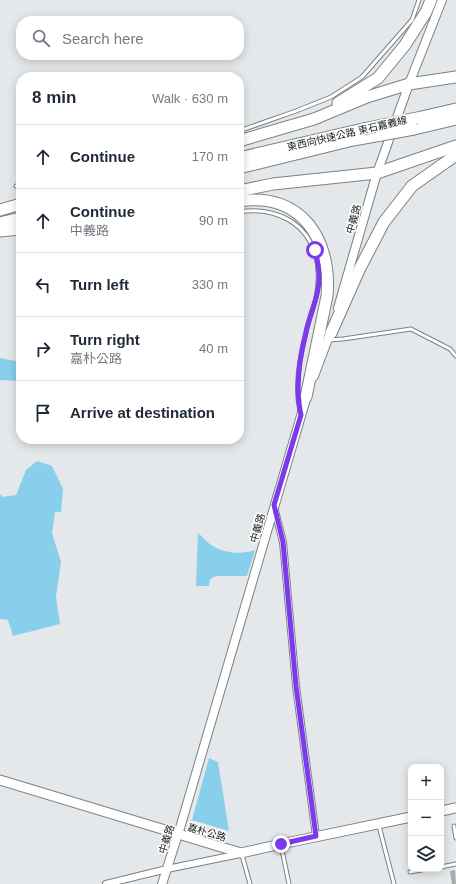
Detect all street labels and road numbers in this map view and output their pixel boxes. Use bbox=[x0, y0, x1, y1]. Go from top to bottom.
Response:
street label: 東西向快速公路 東石嘉義線 bbox=[286, 114, 408, 153]
street label: 中義路 bbox=[344, 203, 363, 235]
street label: 中義路 bbox=[248, 512, 267, 544]
street label: 嘉朴公路 bbox=[186, 822, 228, 843]
street label: 中義路 bbox=[157, 823, 176, 855]

